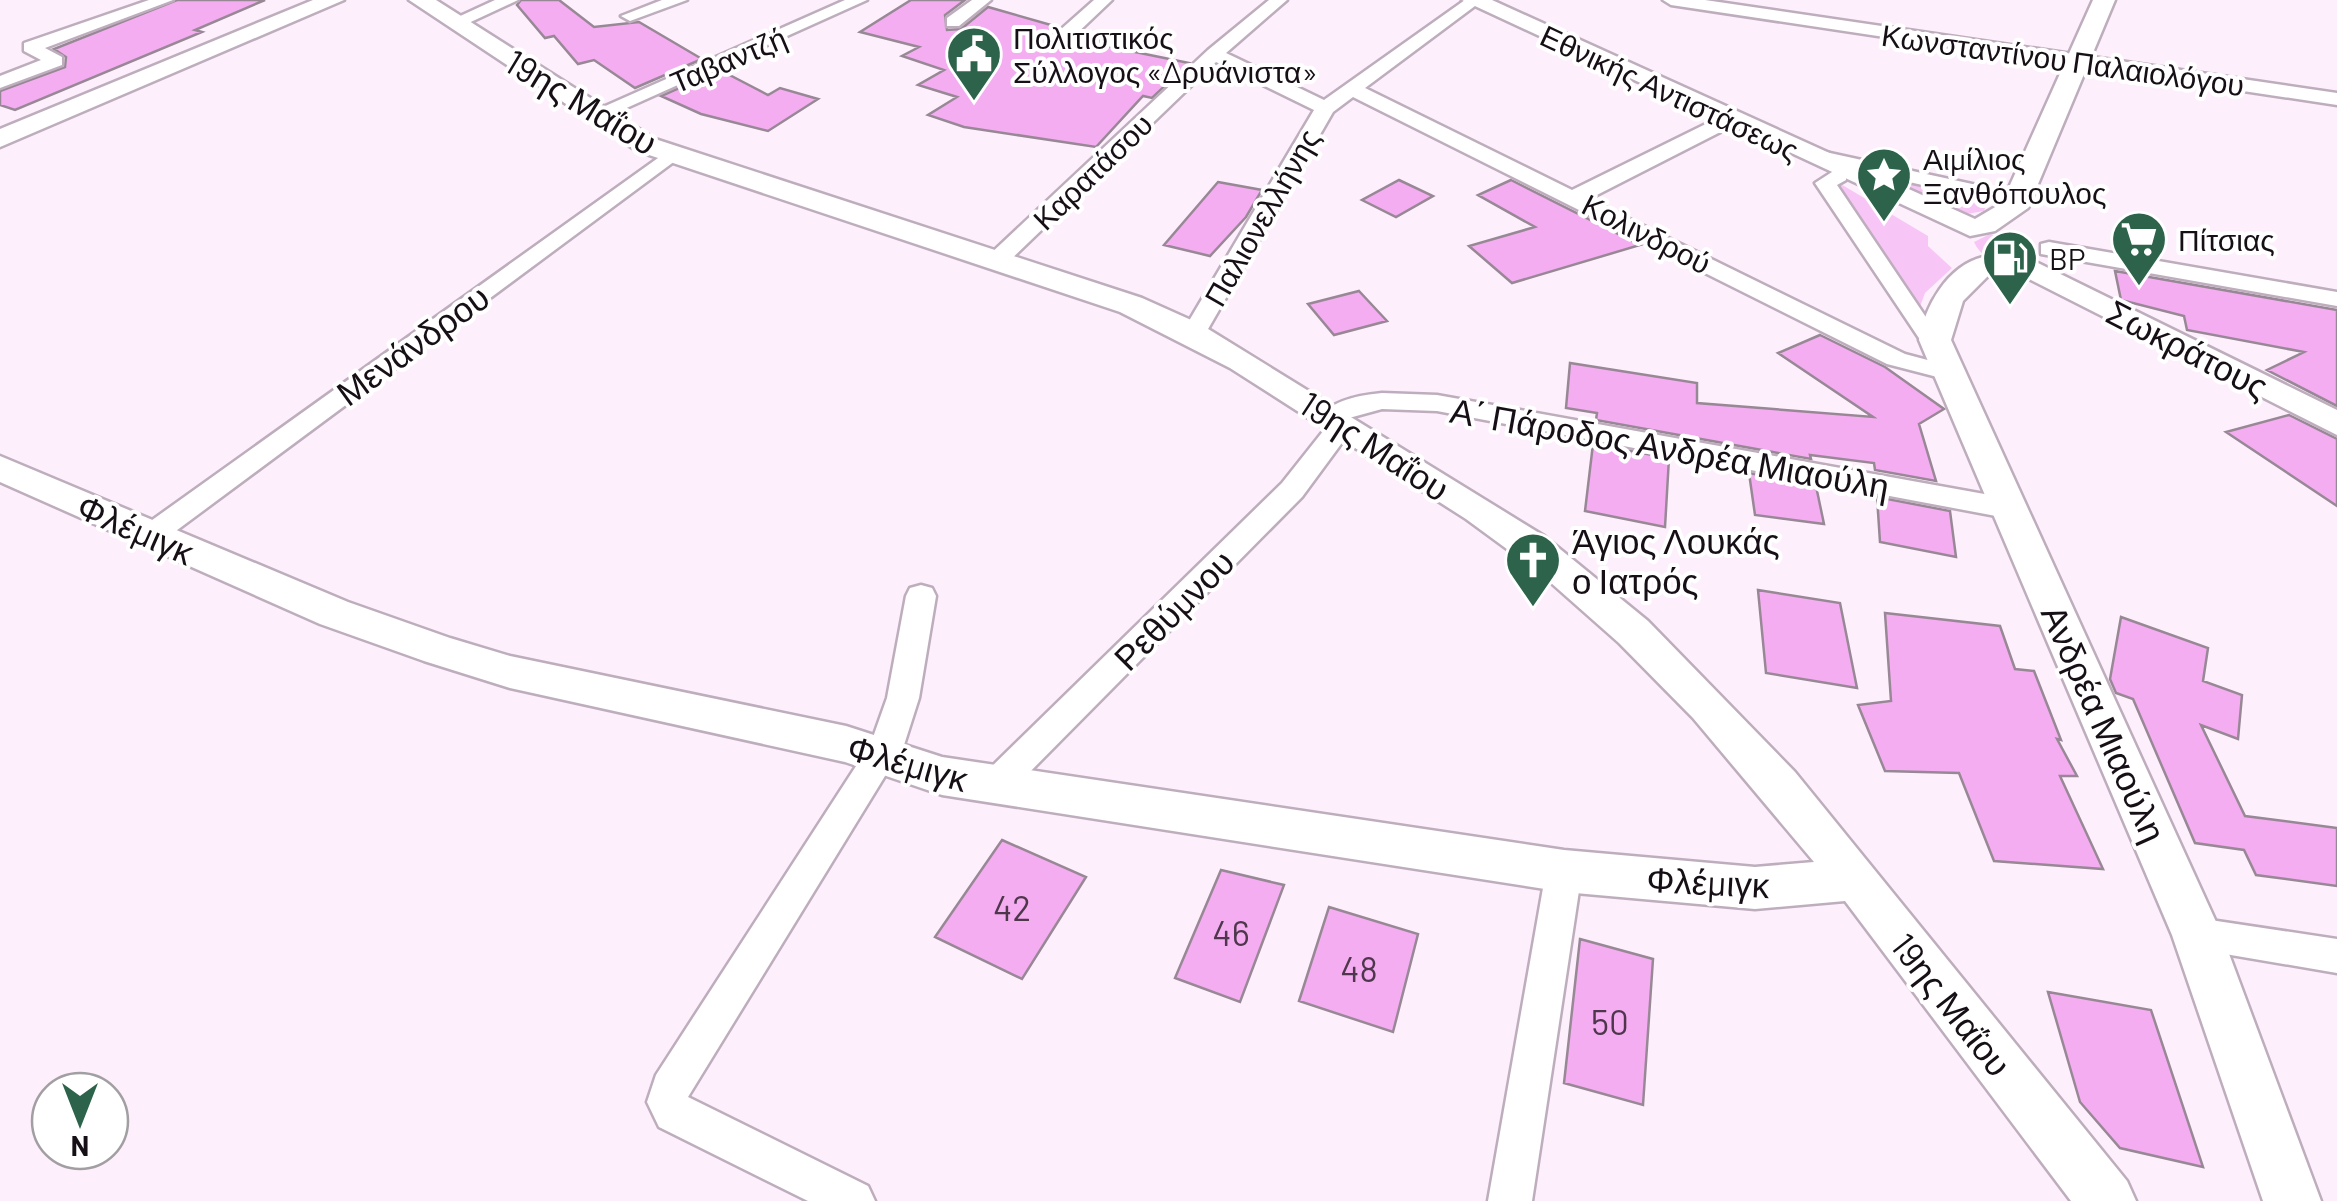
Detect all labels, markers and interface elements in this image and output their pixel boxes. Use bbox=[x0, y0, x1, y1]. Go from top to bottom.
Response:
street label: Εθνικής Αντιστάσεως bbox=[1535, 16, 1805, 168]
street label: Κωνσταντίνου Παλαιολόγου bbox=[1879, 16, 2247, 102]
street label: Ταβαντζή bbox=[664, 18, 792, 100]
place label: Πολιτιστικός Σύλλογος «Δρυάνιστα» bbox=[1013, 19, 1318, 89]
public building icon: Πολιτιστικός Σύλλογος «Δρυάνιστα» bbox=[944, 24, 1004, 103]
street label: 19ης Μαΐου bbox=[498, 39, 666, 163]
street label: Καρατάσου bbox=[1025, 105, 1159, 237]
street label: Παλιονελλήνης bbox=[1196, 122, 1326, 312]
place label: Αιμίλιος Ξανθόπουλος bbox=[1923, 140, 2106, 210]
place icon: Αιμίλιος Ξανθόπουλος bbox=[1854, 145, 1914, 224]
street label: Κολινδρού bbox=[1577, 185, 1717, 281]
supermarket icon: Πίτσιας bbox=[2109, 209, 2169, 288]
place label: Πίτσιας bbox=[2178, 221, 2275, 257]
fuel station icon: BP bbox=[1980, 228, 2040, 307]
place label: BP bbox=[2049, 240, 2086, 276]
street label: Μενάνδρου bbox=[328, 275, 496, 413]
street label: Σωκράτους bbox=[2100, 289, 2276, 407]
street label: 19ης Μαΐου bbox=[1292, 381, 1458, 509]
street label: Α΄ Πάροδος Ανδρέα Μιαούλη bbox=[1447, 388, 1893, 506]
street label: Φλέμιγκ bbox=[71, 484, 201, 572]
place label: Άγιος Λουκάς ο Ιατρός bbox=[1572, 519, 1780, 601]
church icon: Άγιος Λουκάς ο Ιατρός bbox=[1503, 530, 1563, 609]
street label: Ρεθύμνου bbox=[1104, 540, 1242, 678]
street label: Ανδρέα Μιαούλη bbox=[2034, 598, 2176, 848]
street label: Φλέμιγκ bbox=[843, 725, 973, 799]
street label: Φλέμιγκ bbox=[1646, 857, 1771, 905]
house number: 42 bbox=[993, 886, 1031, 928]
house number: 46 bbox=[1212, 911, 1250, 953]
street label: 19ης Μαΐου bbox=[1883, 924, 2021, 1084]
house number: 48 bbox=[1340, 947, 1378, 989]
house number: 50 bbox=[1591, 1000, 1629, 1042]
north arrow bbox=[30, 1071, 130, 1171]
text: N bbox=[71, 1130, 89, 1164]

